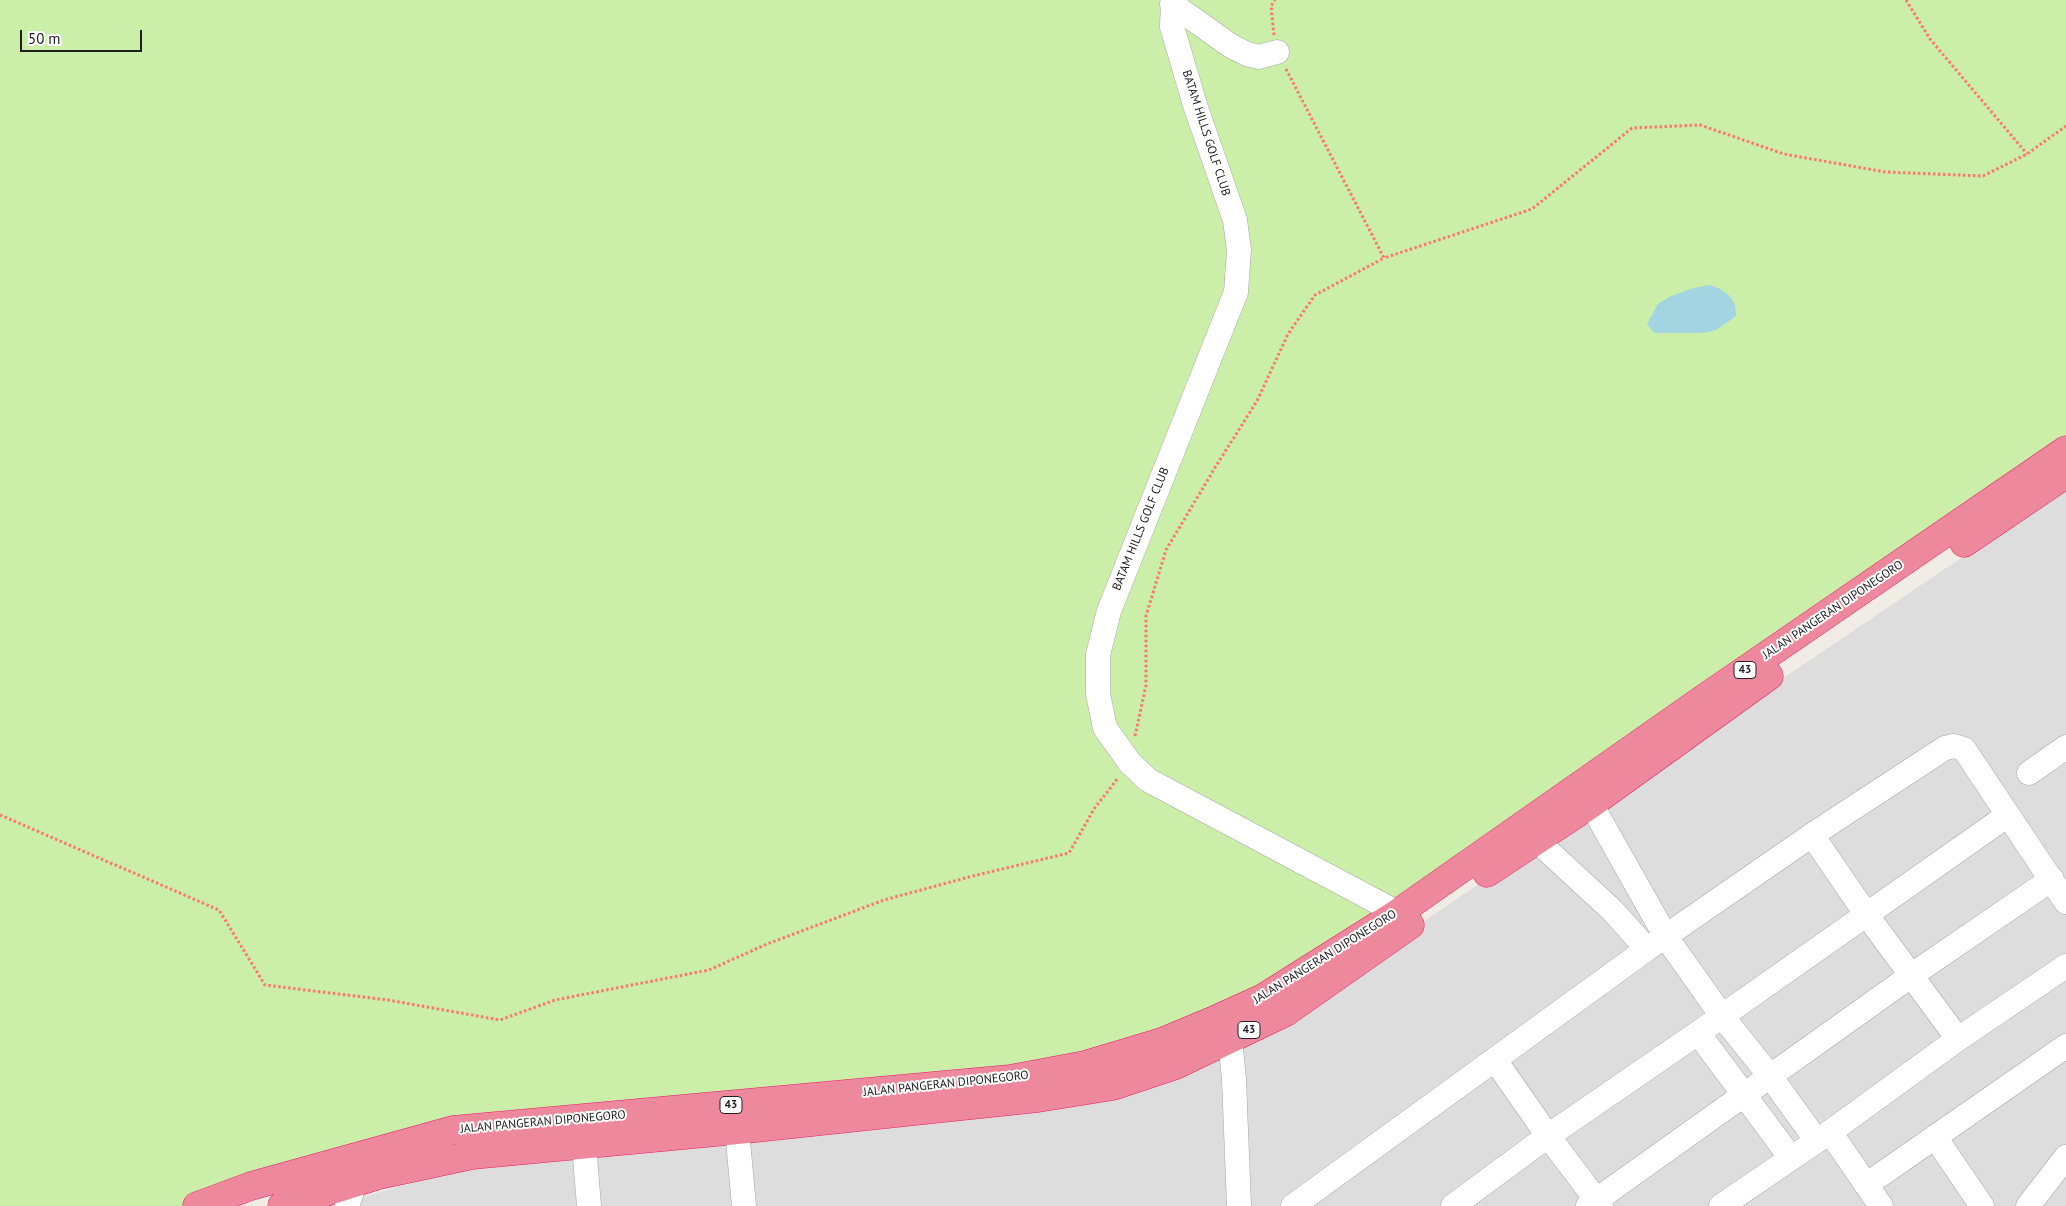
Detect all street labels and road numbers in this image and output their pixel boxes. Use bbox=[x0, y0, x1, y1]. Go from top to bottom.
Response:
street label: BATAM HILLS GOLF CLUB bbox=[1179, 68, 1233, 198]
street label: BATAM HILLS GOLF CLUB bbox=[1110, 465, 1172, 593]
street label: JALAN PANGERAN DIPONEGORO bbox=[1760, 558, 1906, 662]
road number: 43 bbox=[1734, 662, 1756, 678]
street label: JALAN PANGERAN DIPONEGORO bbox=[1251, 907, 1399, 1007]
road number: 43 bbox=[1238, 1022, 1260, 1038]
street label: JALAN PANGERAN DIPONEGORO bbox=[863, 1068, 1029, 1100]
road number: 43 bbox=[720, 1096, 742, 1114]
street label: JALAN PANGERAN DIPONEGORO bbox=[460, 1108, 626, 1136]

